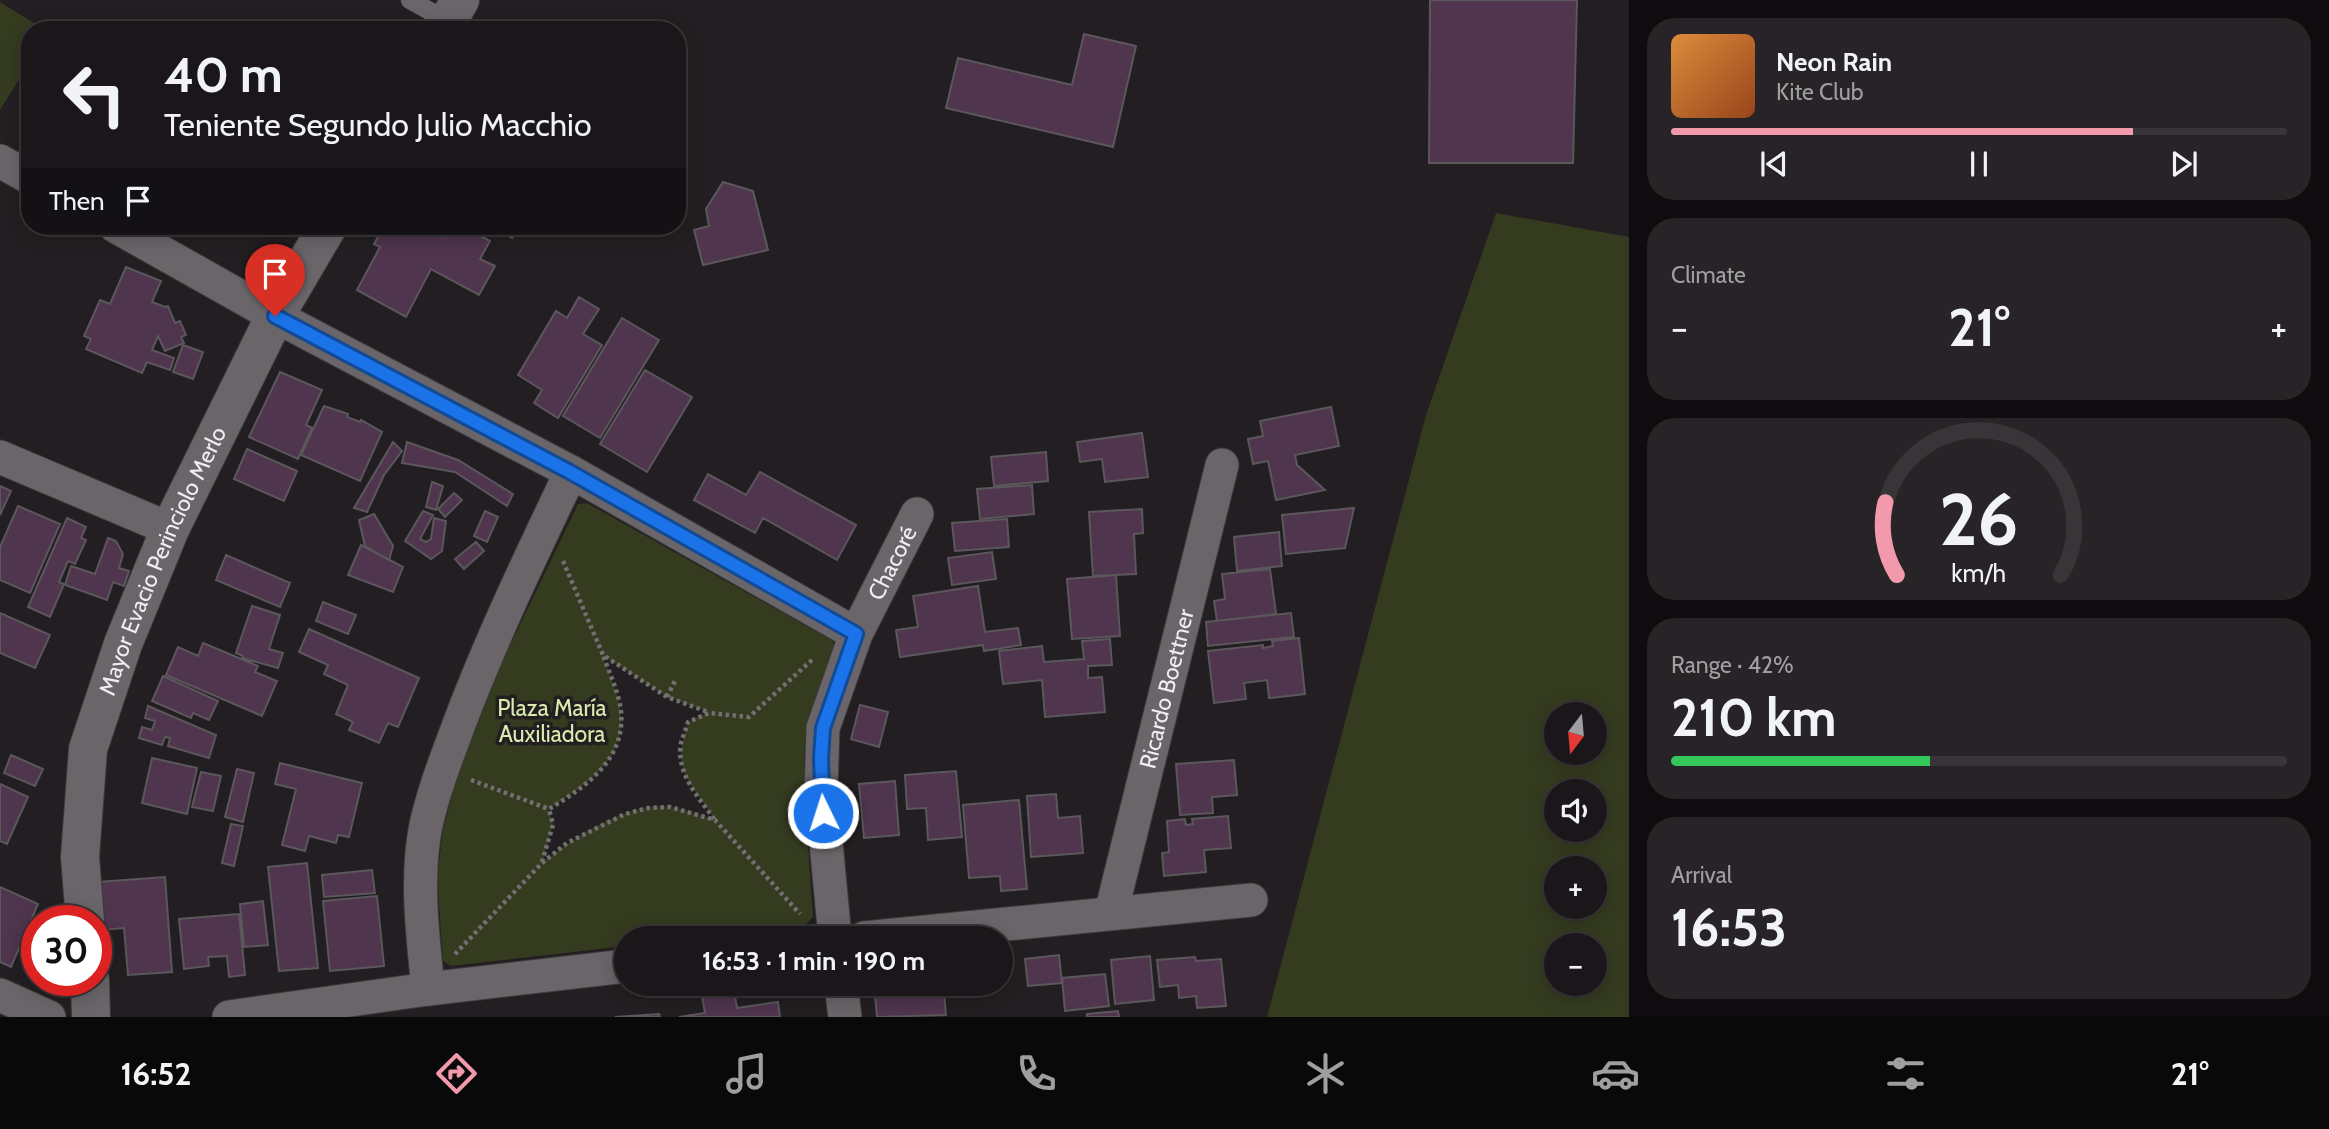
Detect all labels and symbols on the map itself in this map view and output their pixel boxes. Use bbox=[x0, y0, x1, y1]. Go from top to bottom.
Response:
pin bbox=[245, 244, 305, 316]
street label: Mayor Evacio Perinciolo Merlo bbox=[93, 422, 232, 699]
street label: Chacoré bbox=[862, 521, 923, 605]
street label: Ricardo Boettner bbox=[1133, 605, 1200, 771]
park label: Plaza María Auxiliadora bbox=[497, 694, 607, 748]
north arrow bbox=[1544, 702, 1606, 765]
position arrow bbox=[786, 776, 860, 850]
speed limit sign: 30 bbox=[21, 905, 112, 996]

